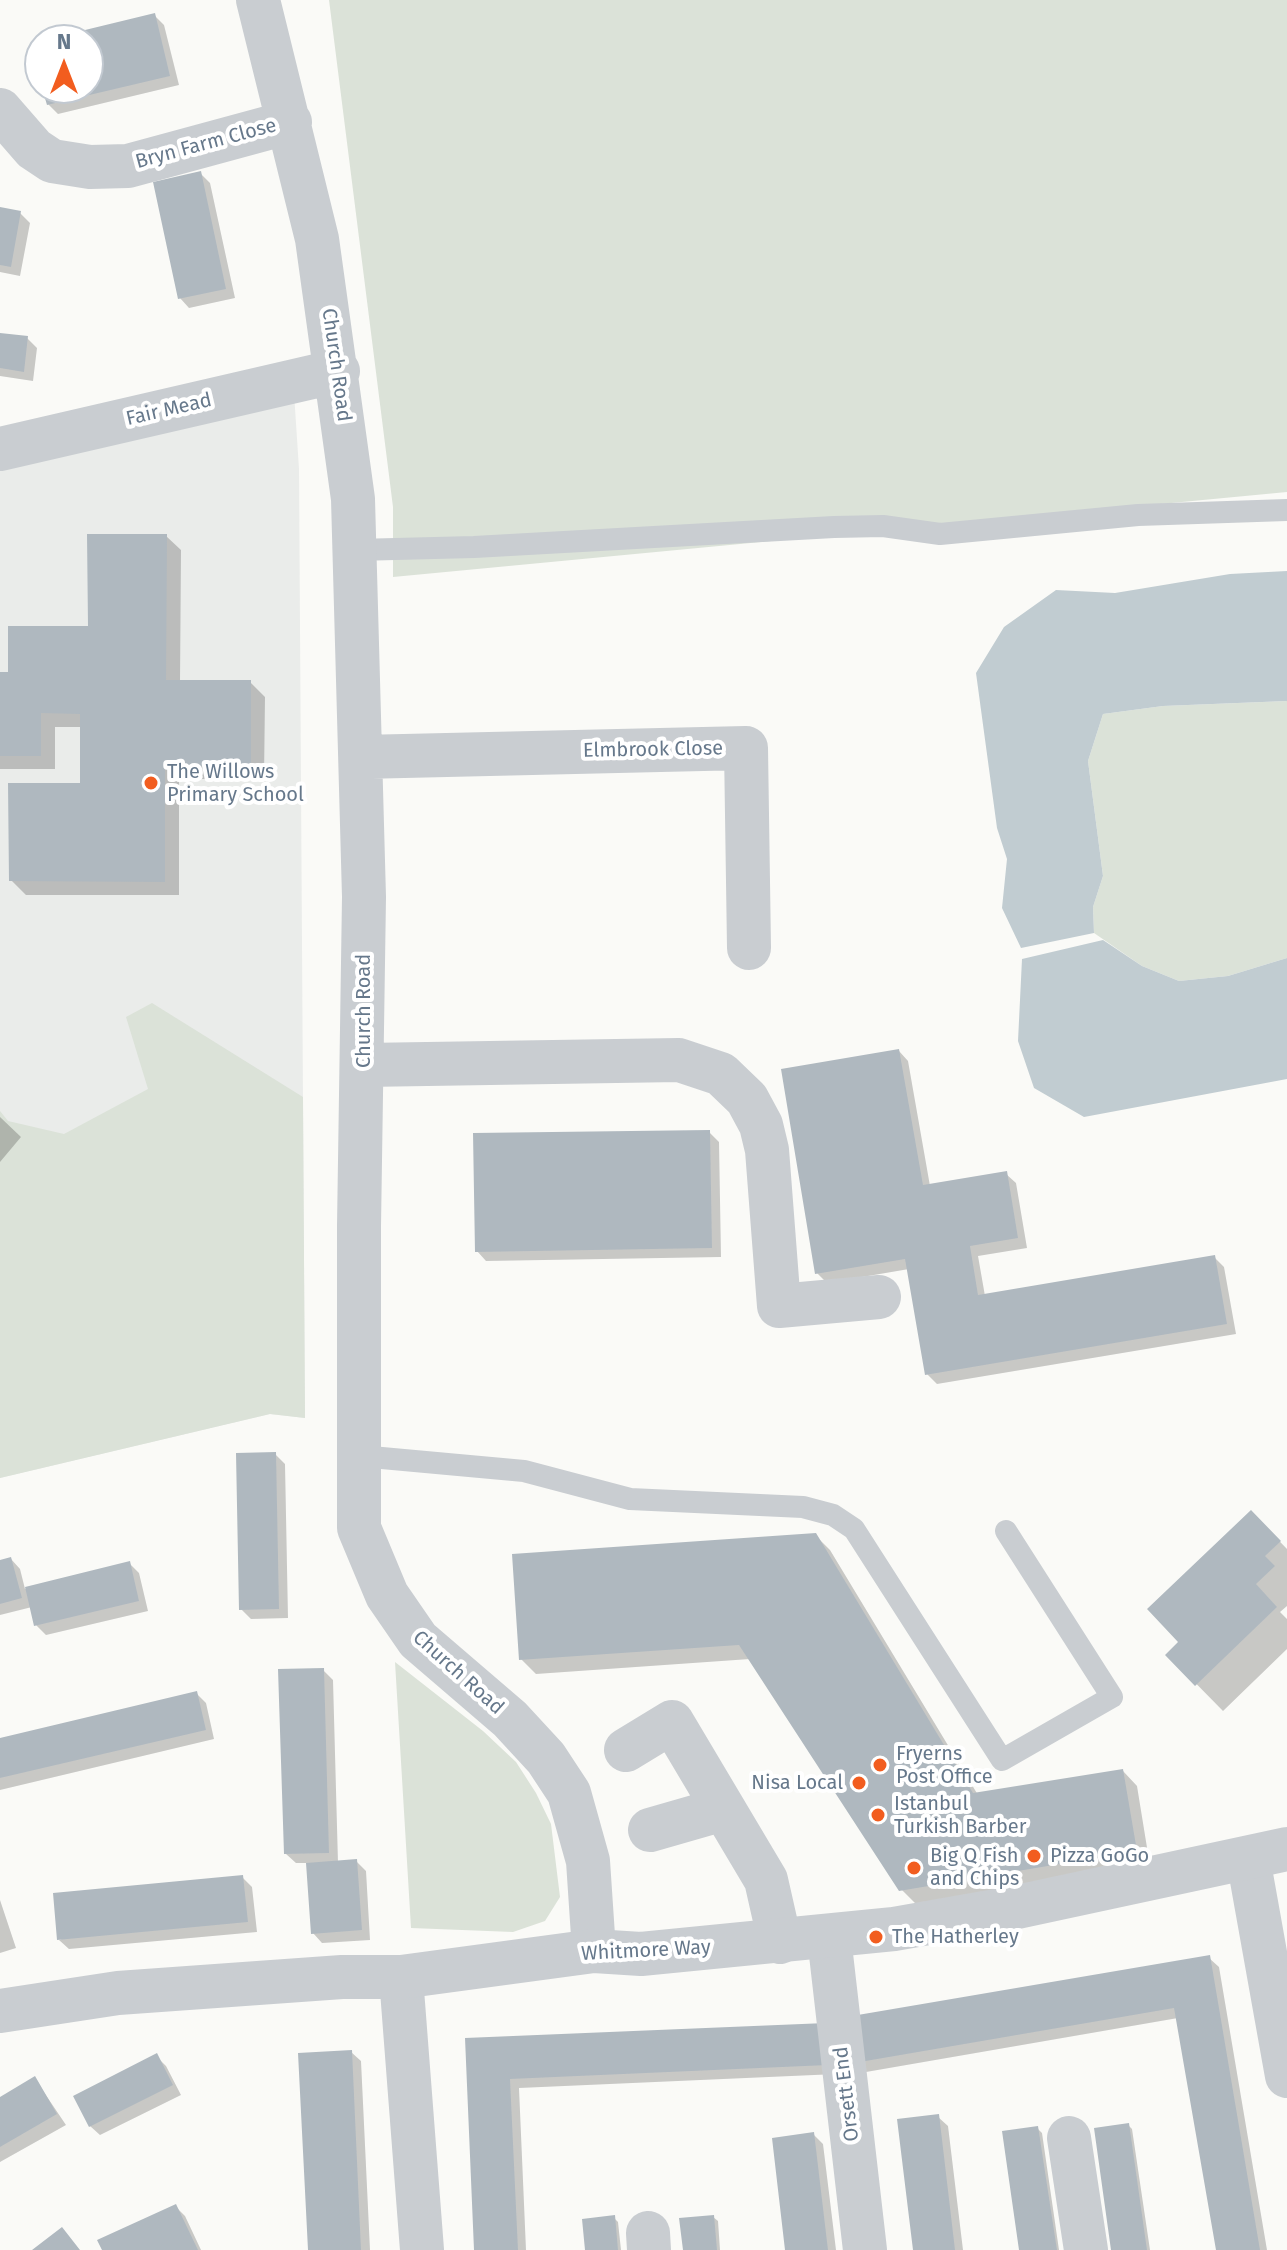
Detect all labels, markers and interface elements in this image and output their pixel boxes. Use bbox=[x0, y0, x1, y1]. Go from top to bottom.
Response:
north arrow bbox=[24, 24, 104, 104]
text: N bbox=[57, 28, 71, 55]
street label: Bryn Farm Close bbox=[133, 114, 279, 174]
street label: Church Road bbox=[316, 307, 356, 423]
street label: Fair Mead bbox=[124, 388, 214, 432]
street label: Elmbrook Close bbox=[583, 737, 723, 763]
place label: The Willows Primary School bbox=[167, 760, 304, 807]
marker: The Willows Primary School bbox=[142, 774, 160, 792]
street label: Church Road bbox=[352, 954, 376, 1068]
street label: Church Road bbox=[408, 1626, 508, 1720]
place label: Fryerns Post Office bbox=[896, 1742, 993, 1789]
marker: Fryerns Post Office bbox=[871, 1756, 889, 1774]
place label: Nisa Local bbox=[751, 1771, 843, 1795]
marker: Nisa Local bbox=[850, 1774, 868, 1792]
place label: Istanbul Turkish Barber bbox=[894, 1792, 1026, 1839]
marker: Istanbul Turkish Barber bbox=[869, 1806, 887, 1824]
place label: Big Q Fish and Chips bbox=[930, 1844, 1019, 1891]
place label: Pizza GoGo bbox=[1050, 1844, 1149, 1868]
marker: Pizza GoGo bbox=[1025, 1847, 1043, 1865]
marker: Big Q Fish and Chips bbox=[905, 1859, 923, 1877]
place label: The Hatherley bbox=[892, 1925, 1019, 1949]
marker: The Hatherley bbox=[867, 1928, 885, 1946]
street label: Whitmore Way bbox=[581, 1936, 711, 1966]
street label: Orsett End bbox=[829, 2045, 865, 2143]

